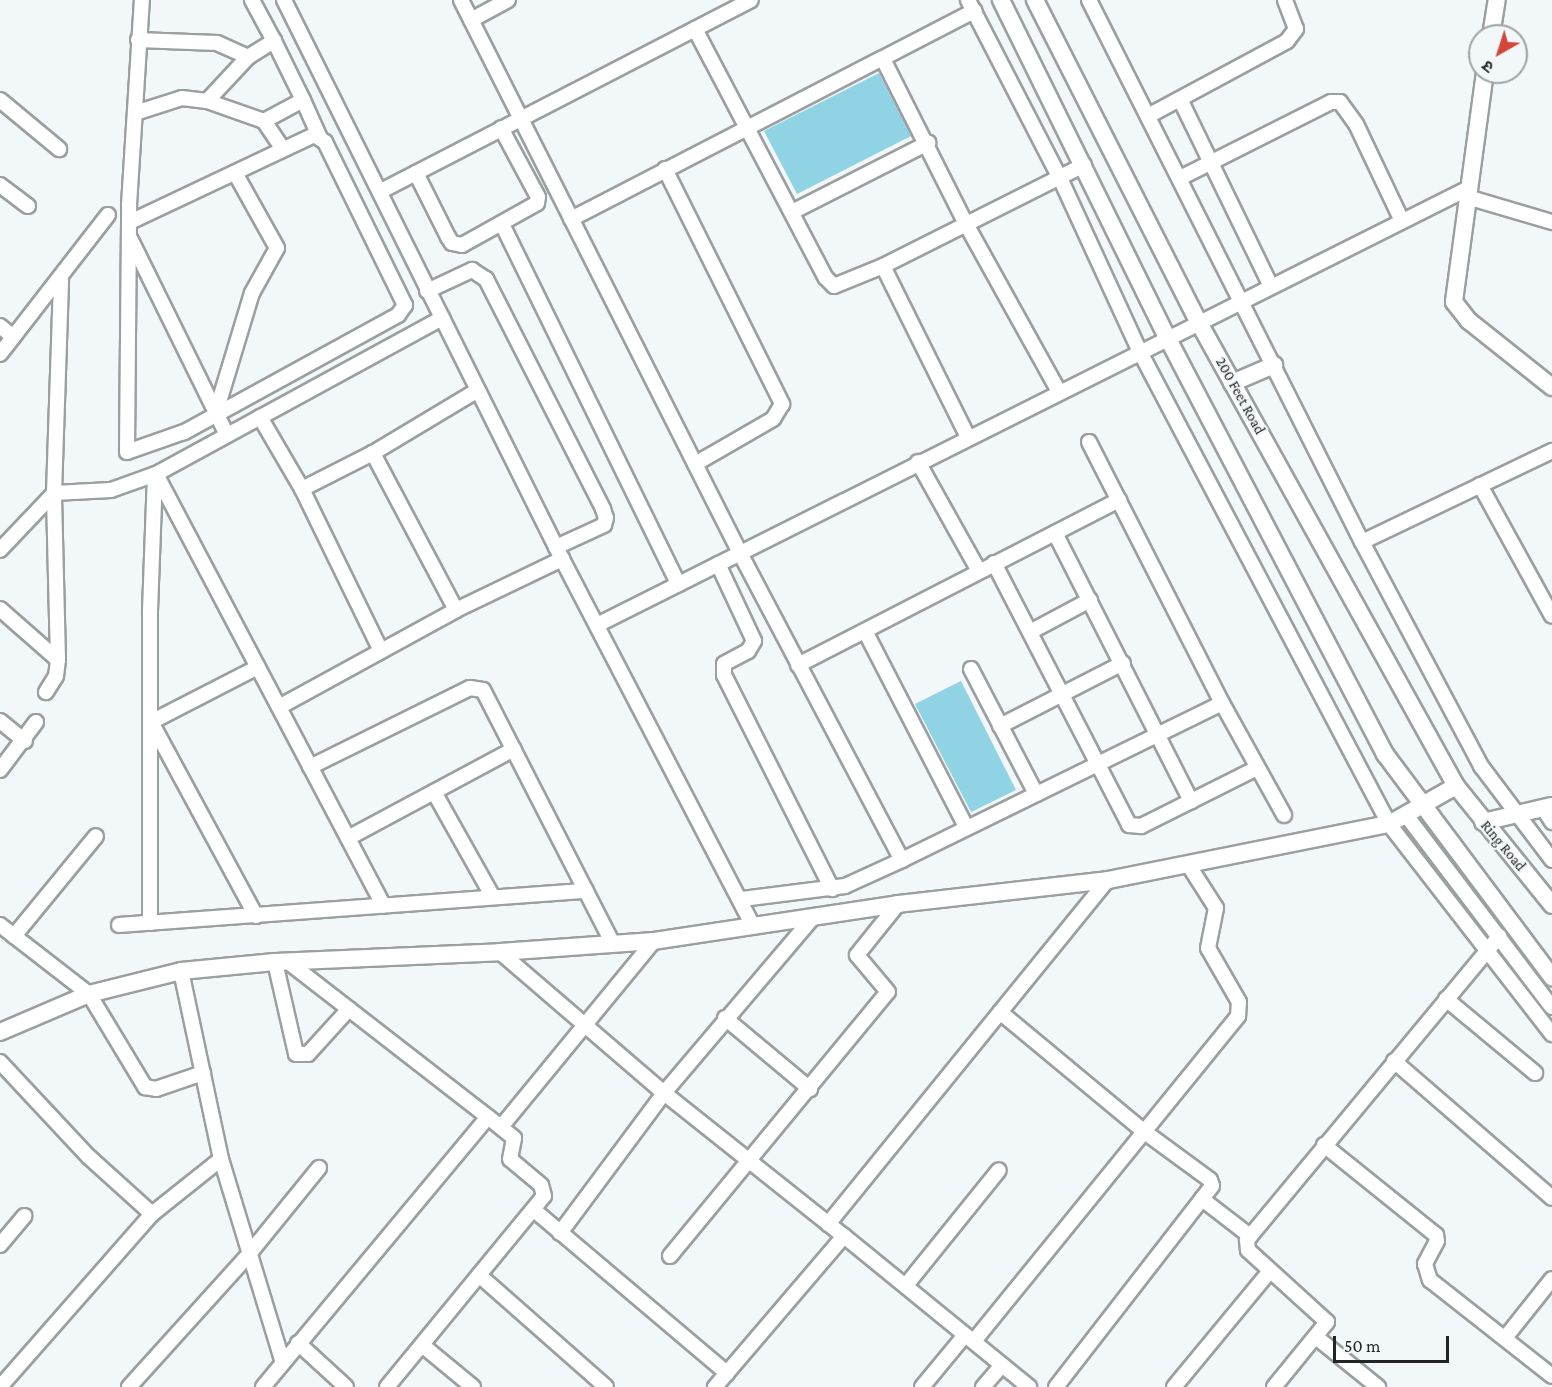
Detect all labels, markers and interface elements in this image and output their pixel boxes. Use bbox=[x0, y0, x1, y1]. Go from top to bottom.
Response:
north arrow bbox=[1468, 24, 1528, 84]
text: उ bbox=[1479, 57, 1497, 76]
street label: 200 Feet Road bbox=[1211, 354, 1269, 438]
street label: Ring Road bbox=[1477, 817, 1529, 875]
scale bar bbox=[1336, 1324, 1452, 1362]
text: 50 m bbox=[1344, 1336, 1381, 1356]

